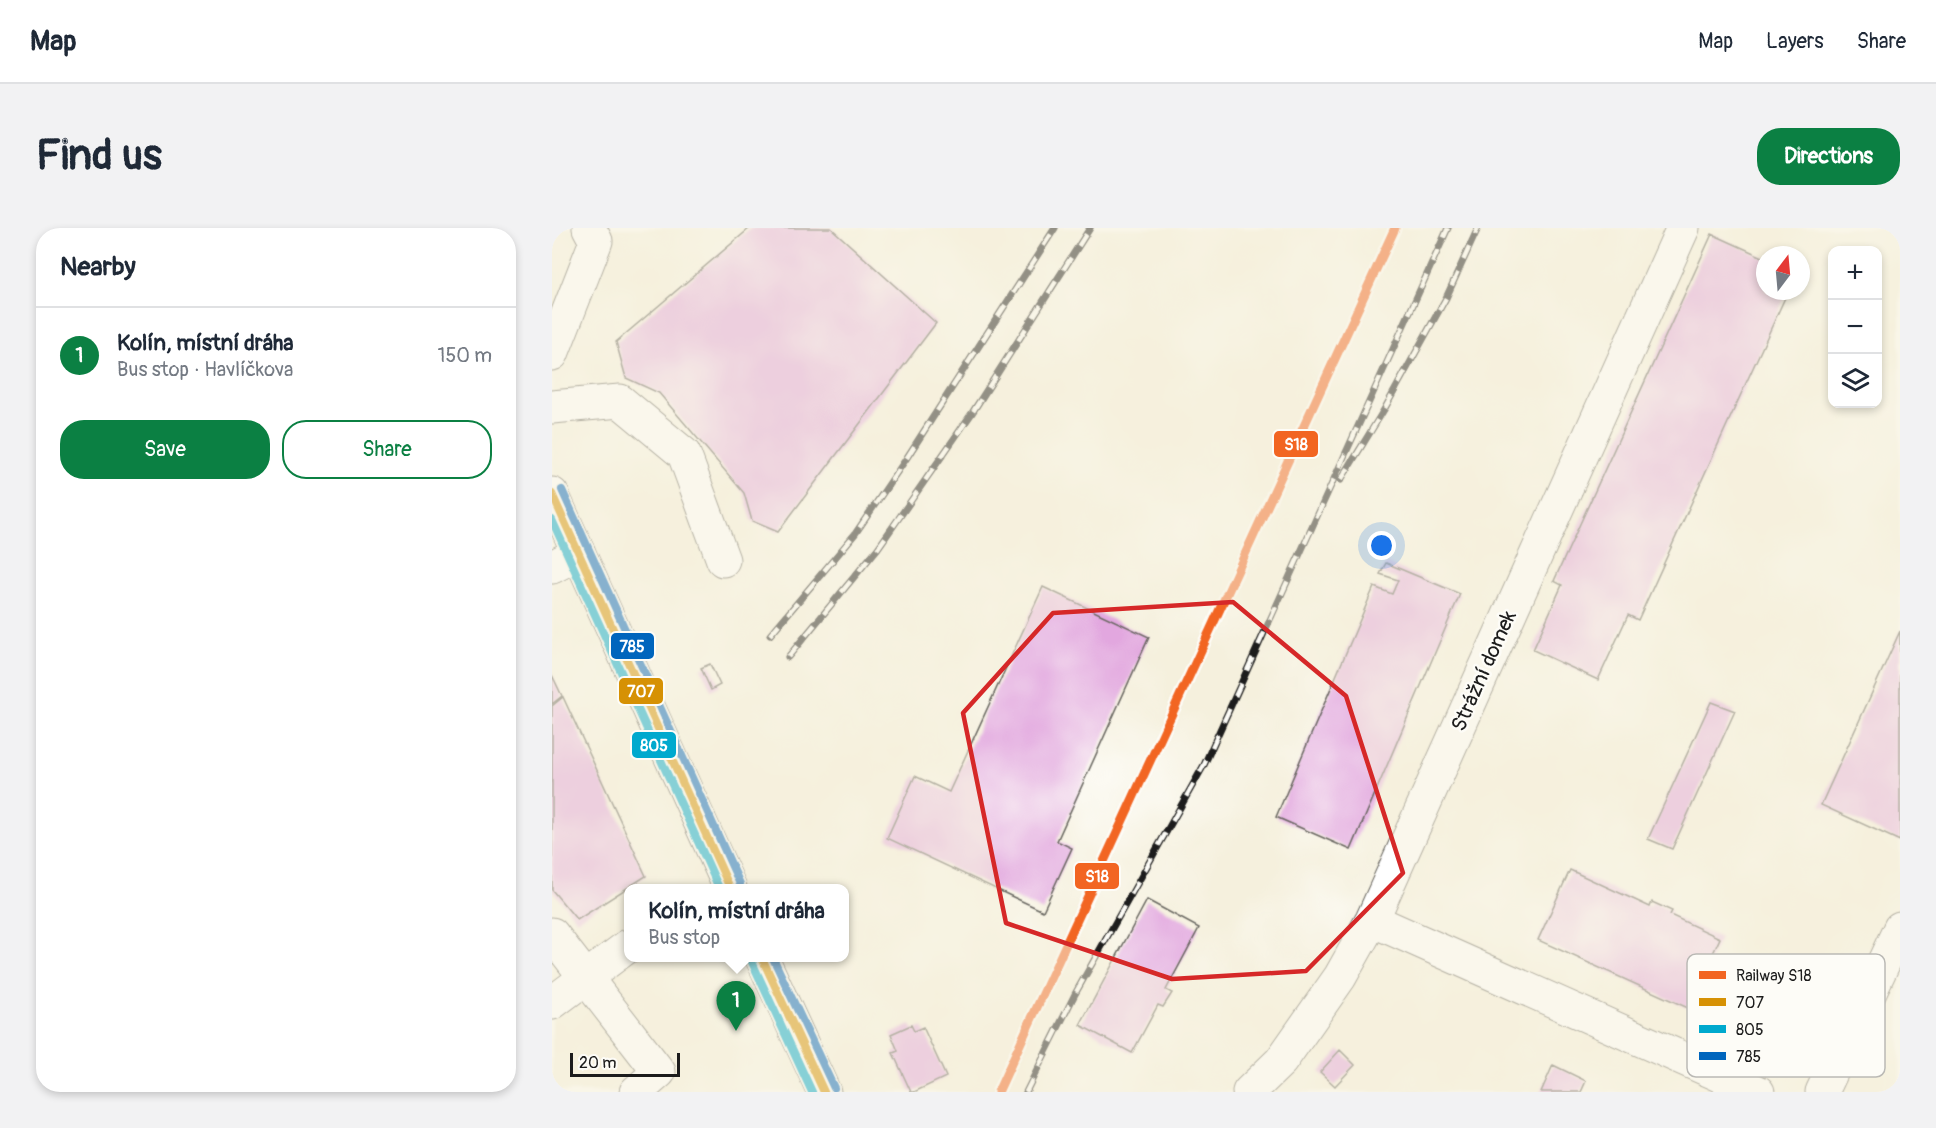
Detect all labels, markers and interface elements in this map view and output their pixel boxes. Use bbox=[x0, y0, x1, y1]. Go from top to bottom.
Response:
text: Map bbox=[30, 24, 76, 59]
text: Map bbox=[1698, 28, 1733, 55]
text: Layers bbox=[1766, 28, 1824, 55]
text: Share bbox=[1857, 28, 1906, 55]
button: Directions bbox=[1757, 128, 1900, 185]
text: Find us bbox=[36, 130, 162, 182]
north arrow bbox=[1756, 246, 1810, 300]
map controls bbox=[1828, 246, 1882, 408]
button: + bbox=[1828, 246, 1882, 300]
text: Nearby bbox=[60, 251, 136, 283]
button: − bbox=[1828, 300, 1882, 354]
text: Kolín, místní dráha bbox=[117, 329, 294, 357]
text: 1 bbox=[76, 343, 83, 368]
text: 150 m bbox=[438, 343, 492, 368]
button: layers bbox=[1828, 354, 1882, 408]
text: Bus stop · Havlíčkova bbox=[117, 357, 293, 382]
button: Save bbox=[60, 420, 270, 479]
button: Share bbox=[282, 420, 492, 479]
line badge: S18 bbox=[1273, 430, 1319, 458]
text: S18 bbox=[1284, 435, 1308, 455]
your location bbox=[1367, 531, 1396, 560]
street label: Strážní domek bbox=[1445, 606, 1523, 736]
line badge: 785 bbox=[610, 632, 655, 660]
text: 785 bbox=[619, 637, 645, 657]
line badge: 707 bbox=[618, 677, 664, 705]
text: 707 bbox=[627, 682, 655, 702]
line badge: 805 bbox=[631, 731, 677, 759]
text: 805 bbox=[640, 736, 668, 756]
line badge: S18 bbox=[1074, 862, 1120, 890]
text: S18 bbox=[1085, 867, 1109, 887]
popup bbox=[624, 884, 849, 962]
text: Kolín, místní dráha bbox=[648, 897, 825, 925]
text: Bus stop bbox=[648, 925, 720, 950]
legend bbox=[1687, 954, 1885, 1077]
text: Railway S18 bbox=[1736, 966, 1812, 986]
pin: 1 bbox=[716, 982, 756, 1031]
text: 707 bbox=[1736, 993, 1764, 1013]
text: 805 bbox=[1736, 1020, 1764, 1040]
text: 785 bbox=[1736, 1047, 1761, 1067]
scale bar bbox=[570, 1050, 680, 1078]
text: 20 m bbox=[579, 1053, 617, 1073]

